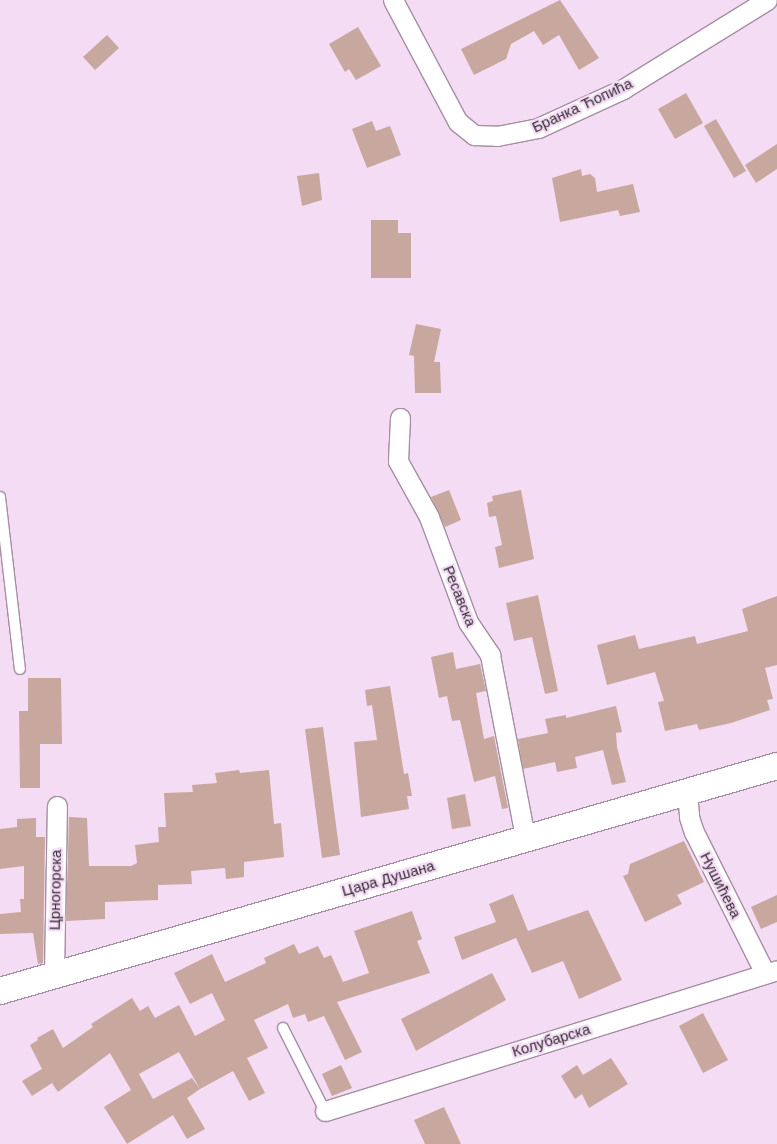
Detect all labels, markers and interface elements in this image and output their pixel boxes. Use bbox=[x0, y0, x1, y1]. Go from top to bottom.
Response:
street label: Бранка Ћопића bbox=[529, 74, 635, 136]
street label: Ресавска bbox=[440, 563, 480, 629]
street label: Нушићева bbox=[697, 849, 745, 921]
street label: Црногорска bbox=[45, 850, 65, 930]
street label: Цара Душана bbox=[340, 856, 436, 900]
street label: Колубарска bbox=[510, 1020, 592, 1060]

